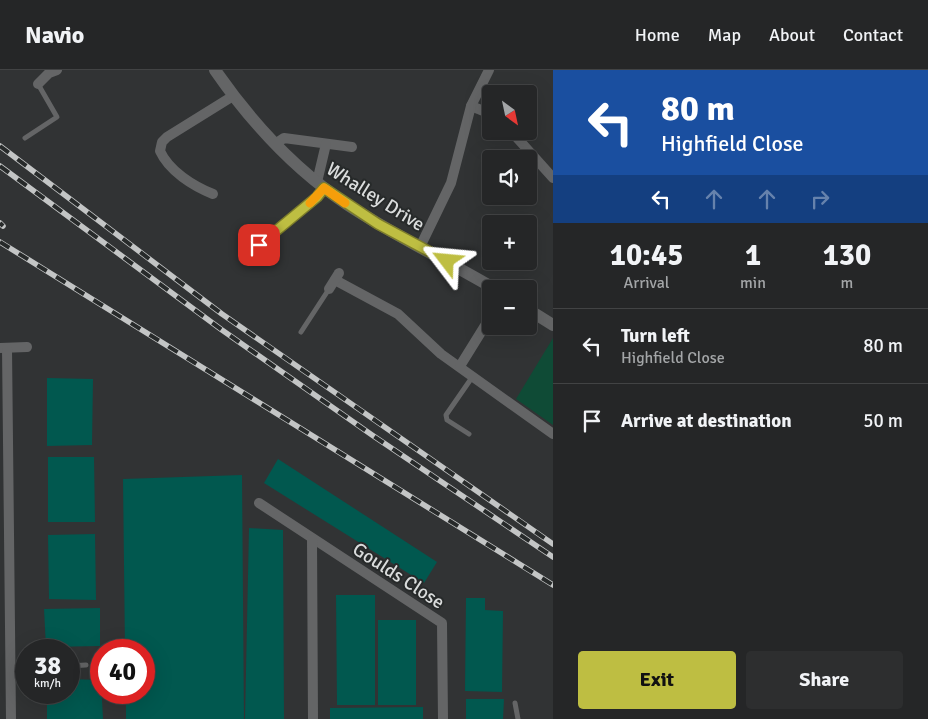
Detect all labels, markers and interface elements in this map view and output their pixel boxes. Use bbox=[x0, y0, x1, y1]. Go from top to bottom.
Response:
text: Navio bbox=[25, 20, 84, 50]
text: Home bbox=[635, 24, 680, 46]
text: Map bbox=[708, 24, 741, 46]
text: About bbox=[769, 24, 815, 46]
text: Contact bbox=[843, 24, 903, 46]
north arrow bbox=[482, 85, 538, 140]
map controls bbox=[482, 85, 537, 335]
text: 80 m bbox=[661, 87, 735, 130]
icon: left bbox=[578, 90, 643, 155]
text: Highfield Close bbox=[661, 130, 804, 157]
button: sound bbox=[482, 150, 537, 205]
street label: Whalley Drive bbox=[322, 157, 429, 237]
icon: left bbox=[647, 185, 675, 213]
icon: ahead bbox=[700, 185, 728, 213]
icon: ahead bbox=[753, 185, 781, 213]
icon: right bbox=[806, 185, 834, 213]
button: + bbox=[482, 215, 537, 270]
pin bbox=[238, 224, 280, 266]
icon: arrive bbox=[245, 231, 273, 259]
position arrow bbox=[420, 234, 472, 286]
text: 10:45 bbox=[610, 237, 683, 274]
text: 1 bbox=[745, 237, 761, 274]
text: 130 bbox=[823, 237, 871, 274]
text: Arrival bbox=[623, 273, 670, 293]
text: min bbox=[740, 273, 766, 293]
text: m bbox=[841, 273, 853, 293]
button: − bbox=[482, 280, 537, 335]
text: Turn left bbox=[621, 324, 690, 348]
icon: left bbox=[578, 332, 606, 360]
text: 80 m bbox=[863, 334, 903, 358]
text: Highfield Close bbox=[621, 348, 725, 368]
icon: arrive bbox=[578, 407, 606, 435]
text: Arrive at destination bbox=[621, 409, 792, 433]
text: 50 m bbox=[863, 409, 903, 433]
street label: Goulds Close bbox=[348, 537, 449, 615]
speed limit sign: 40 bbox=[90, 639, 155, 704]
text: 38 bbox=[34, 650, 61, 681]
button: Exit bbox=[578, 651, 736, 709]
button: Share bbox=[746, 651, 903, 709]
text: km/h bbox=[34, 676, 61, 691]

